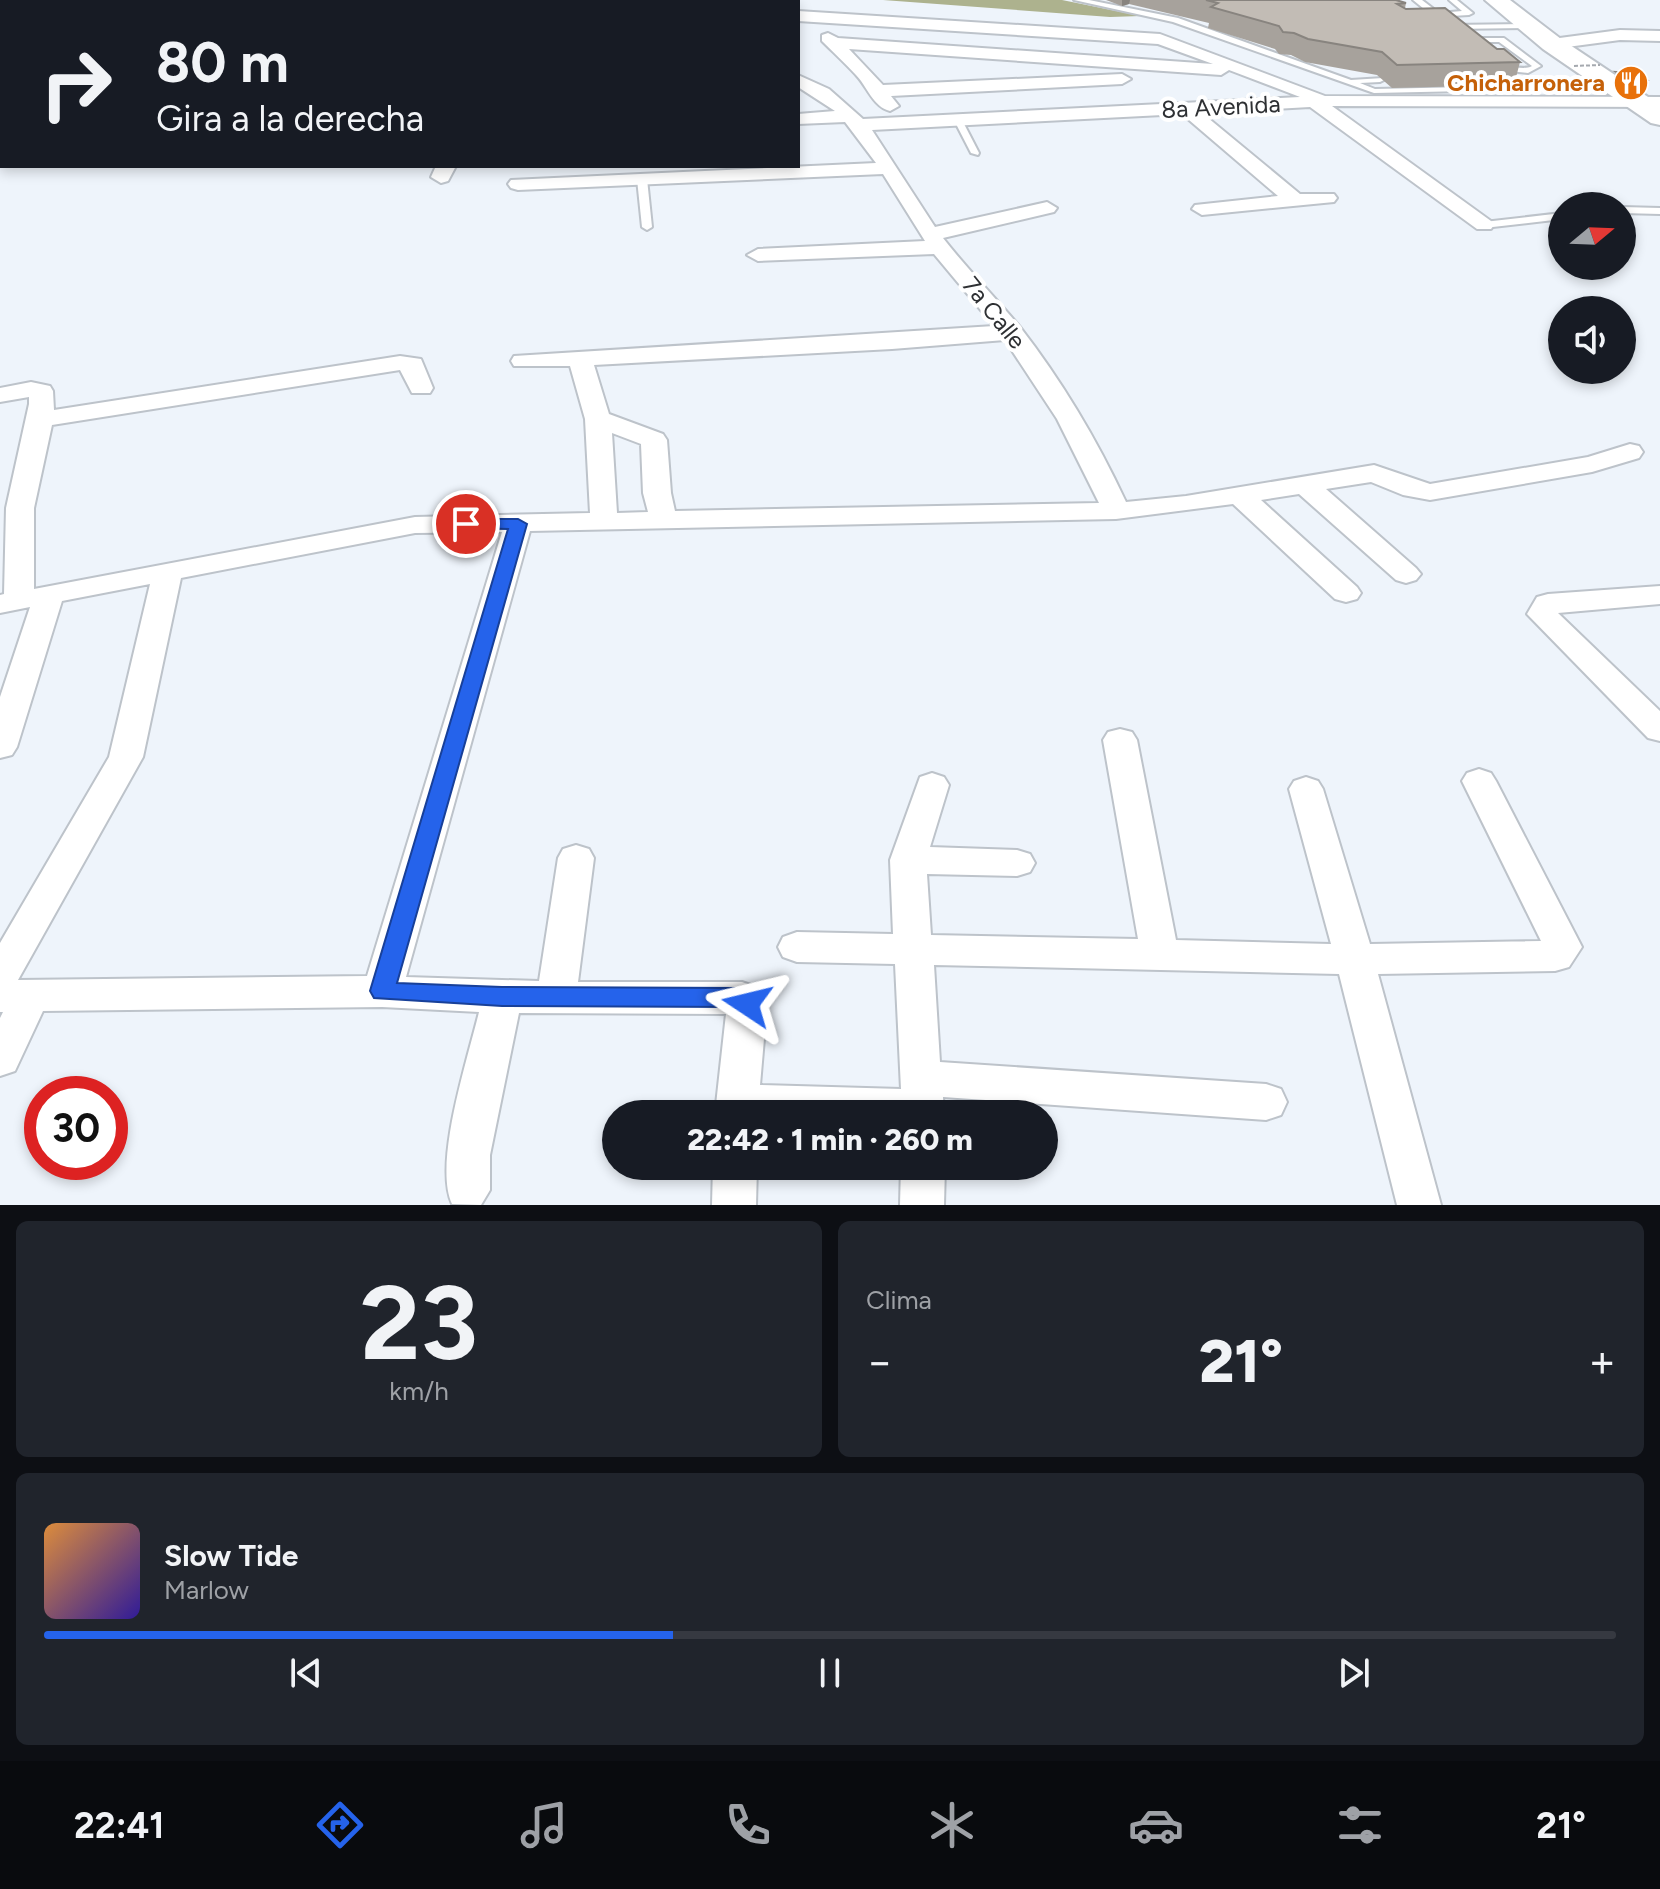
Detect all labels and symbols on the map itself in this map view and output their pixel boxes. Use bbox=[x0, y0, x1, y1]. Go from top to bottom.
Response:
restaurant icon: Chicharronera bbox=[1612, 64, 1650, 102]
place label: Chicharronera bbox=[1447, 68, 1605, 97]
street label: 8a Avenida bbox=[1161, 89, 1281, 124]
north arrow bbox=[1548, 192, 1636, 280]
street label: 7a Calle bbox=[957, 271, 1032, 355]
pin bbox=[432, 490, 500, 558]
position arrow bbox=[705, 962, 789, 1046]
speed limit sign: 30 bbox=[24, 1076, 128, 1180]

